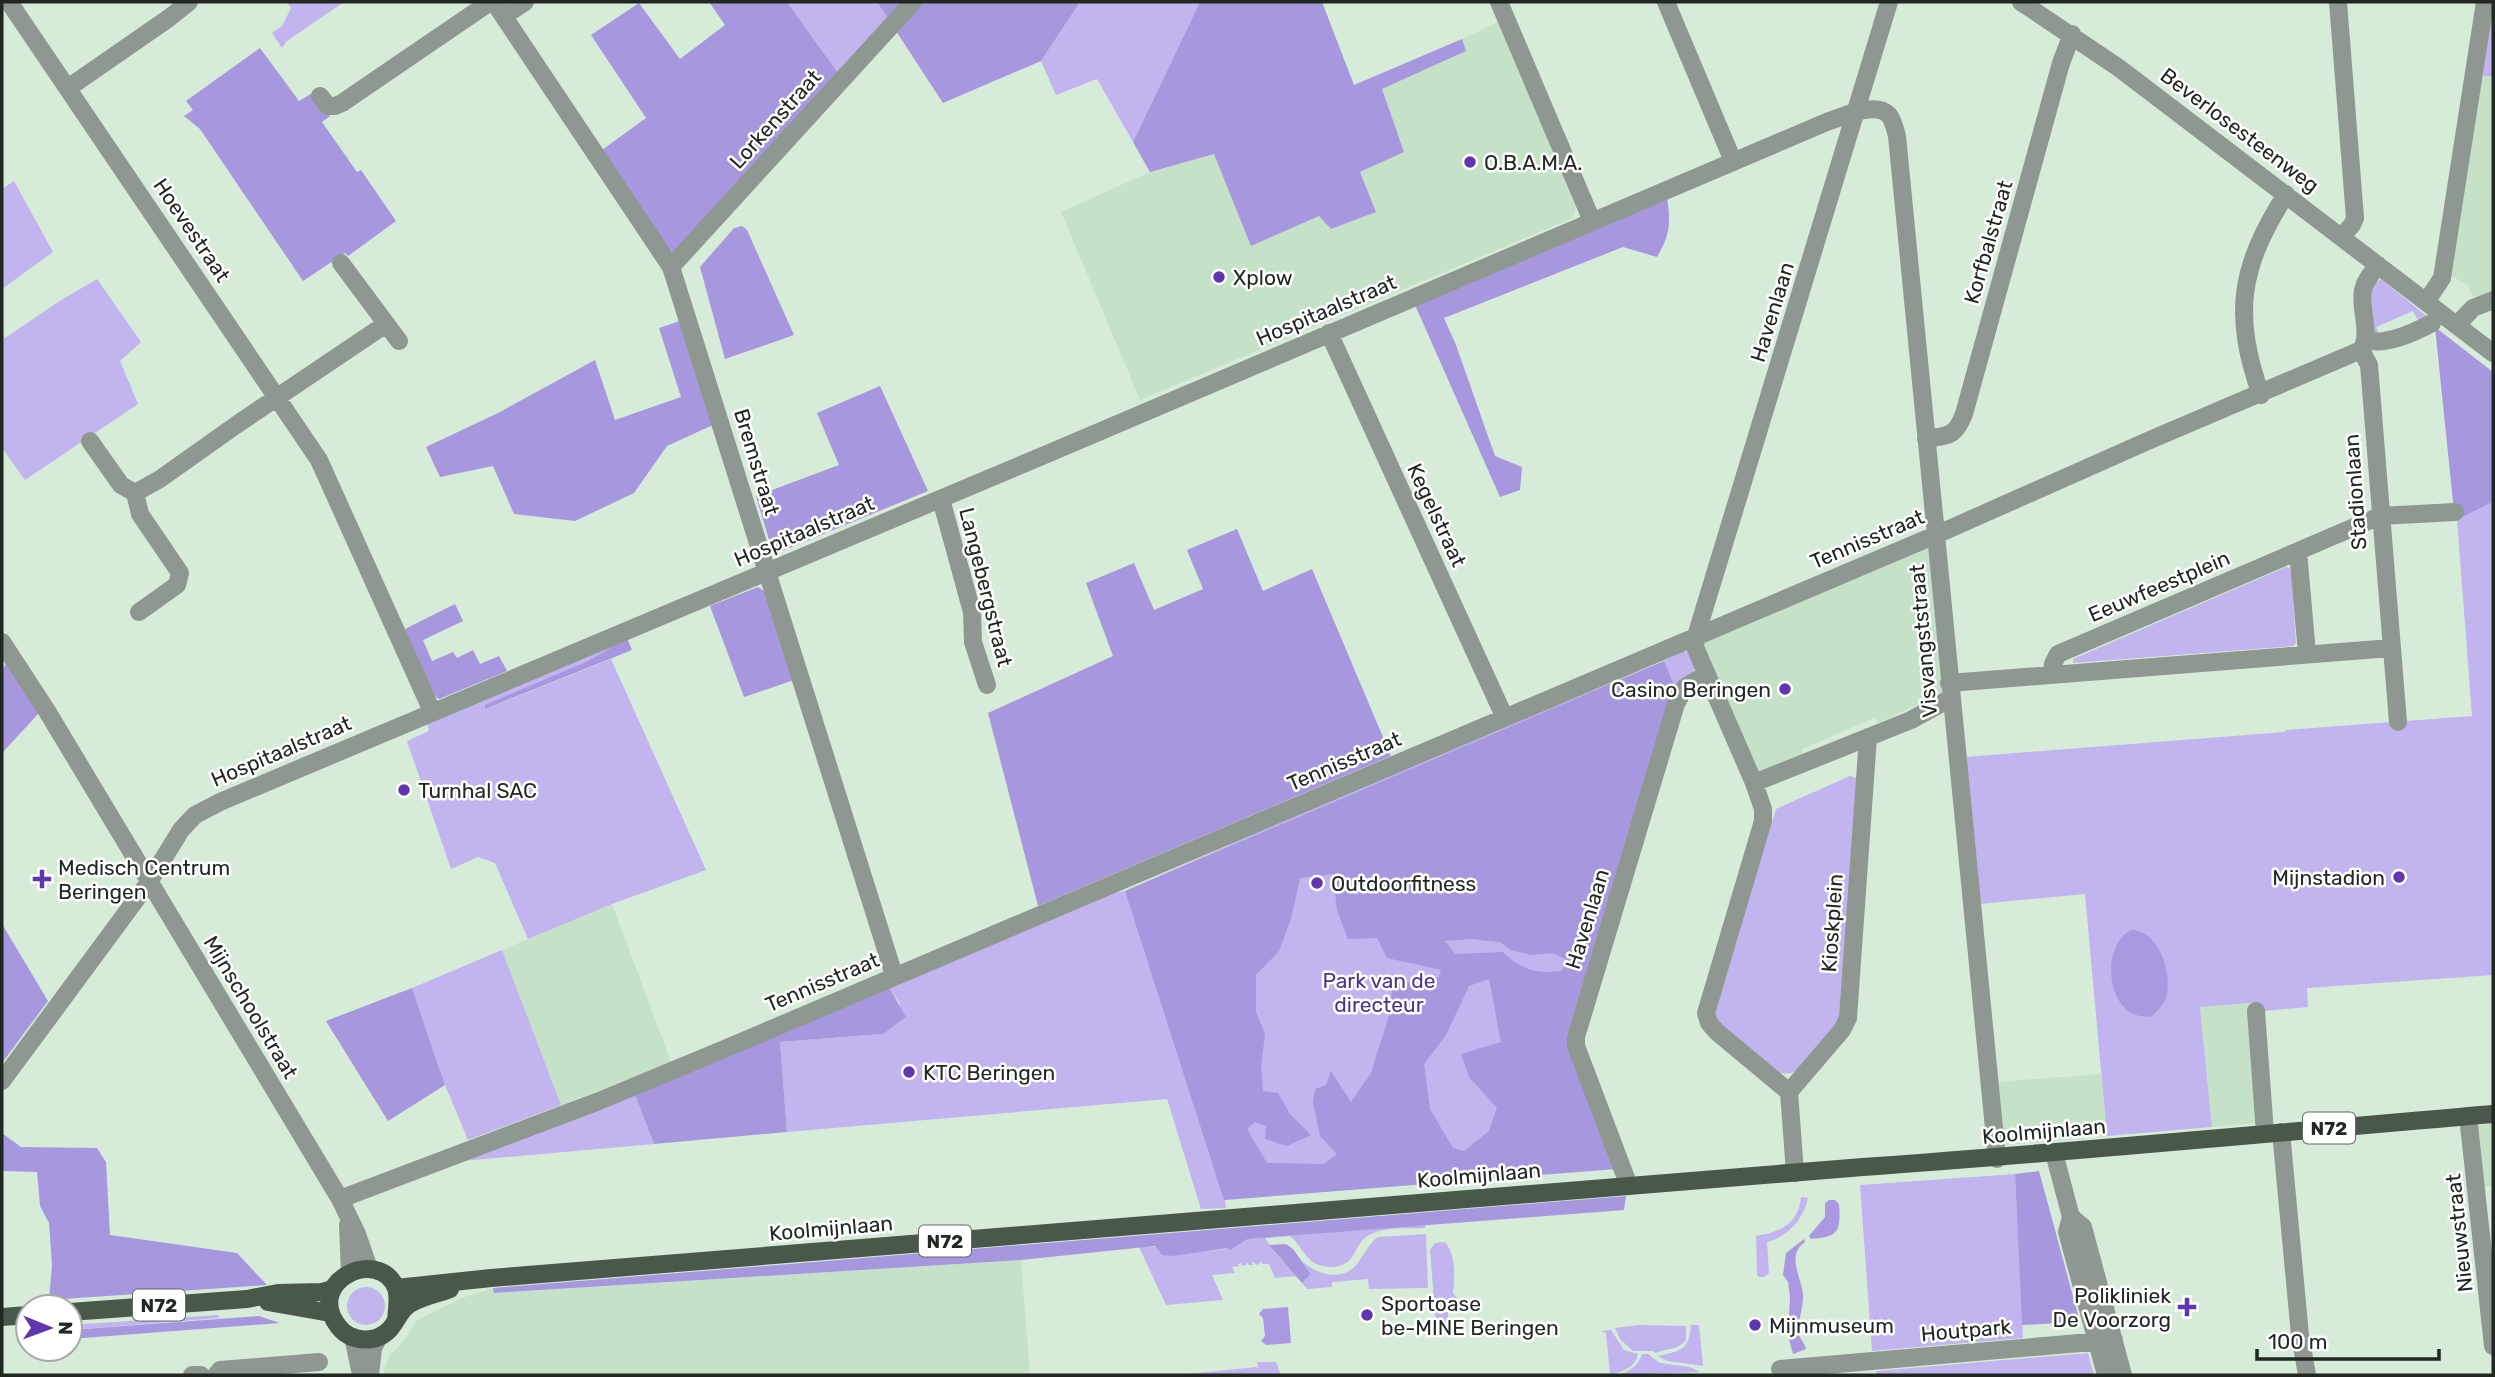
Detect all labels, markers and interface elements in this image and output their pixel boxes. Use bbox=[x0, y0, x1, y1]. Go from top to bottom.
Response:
street label: Beverlosesteenweg bbox=[2156, 62, 2324, 198]
street label: Lorkenstraat bbox=[724, 64, 826, 174]
place label: O.B.A.M.A. bbox=[1484, 150, 1583, 175]
marker: O.B.A.M.A. bbox=[1462, 154, 1478, 170]
street label: Hoevestraat bbox=[148, 173, 236, 287]
street label: Korfbalstraat bbox=[1958, 177, 2018, 307]
street label: Havenlaan bbox=[1745, 259, 1799, 365]
place label: Xplow bbox=[1233, 265, 1293, 290]
marker: Xplow bbox=[1211, 269, 1227, 285]
street label: Hospitaalstraat bbox=[1252, 269, 1400, 351]
street label: Bremstraat bbox=[729, 406, 785, 518]
street label: Stadionlaan bbox=[2338, 433, 2372, 551]
street label: Kegelstraat bbox=[1402, 459, 1472, 571]
street label: Hospitaalstraat bbox=[730, 490, 878, 572]
street label: Tennisstraat bbox=[1806, 504, 1928, 574]
street label: Langebergstraat bbox=[954, 505, 1018, 669]
street label: Eeuwfeestplein bbox=[2084, 545, 2234, 627]
street label: Visvangststraat bbox=[1904, 563, 1942, 719]
place label: Casino Beringen bbox=[1611, 677, 1771, 702]
marker: Casino Beringen bbox=[1777, 681, 1793, 697]
street label: Hospitaalstraat bbox=[207, 710, 355, 792]
street label: Tennisstraat bbox=[1283, 726, 1405, 796]
place label: Turnhal SAC bbox=[418, 778, 537, 803]
marker: Turnhal SAC bbox=[396, 782, 412, 798]
place label: Medisch Centrum Beringen bbox=[58, 855, 230, 904]
place label: Mijnstadion bbox=[2272, 865, 2385, 890]
street label: Havenlaan bbox=[1560, 866, 1614, 972]
marker: Medisch Centrum Beringen bbox=[32, 869, 52, 889]
marker: Mijnstadion bbox=[2391, 869, 2407, 885]
place label: Outdoorfitness bbox=[1331, 871, 1476, 896]
street label: Kioskplein bbox=[1816, 873, 1848, 973]
marker: Outdoorfitness bbox=[1309, 875, 1325, 891]
street label: Mijnschoolstraat bbox=[199, 931, 303, 1083]
street label: Tennisstraat bbox=[761, 947, 883, 1017]
park label: Park van de directeur bbox=[1323, 968, 1436, 1017]
place label: KTC Beringen bbox=[923, 1060, 1055, 1085]
marker: KTC Beringen bbox=[901, 1064, 917, 1080]
road number: N72 bbox=[2303, 1112, 2355, 1144]
street label: Koolmijnlaan bbox=[1981, 1113, 2107, 1149]
street label: Koolmijnlaan bbox=[1416, 1157, 1542, 1193]
street label: Nieuwstraat bbox=[2440, 1173, 2478, 1293]
street label: Koolmijnlaan bbox=[768, 1210, 894, 1246]
road number: N72 bbox=[919, 1226, 971, 1256]
place label: Polikliniek De Voorzorg bbox=[2053, 1283, 2171, 1332]
road number: N72 bbox=[133, 1289, 185, 1320]
place label: Sportoase be-MINE Beringen bbox=[1381, 1291, 1559, 1340]
north arrow bbox=[14, 1293, 84, 1363]
marker: Polikliniek De Voorzorg bbox=[2177, 1297, 2197, 1317]
marker: Sportoase be-MINE Beringen bbox=[1359, 1307, 1375, 1323]
place label: Mijnmuseum bbox=[1769, 1313, 1894, 1338]
street label: Houtpark bbox=[1920, 1314, 2012, 1346]
marker: Mijnmuseum bbox=[1747, 1317, 1763, 1333]
scale bar bbox=[2257, 1318, 2439, 1362]
text: N bbox=[54, 1321, 77, 1335]
text: 100 m bbox=[2268, 1329, 2327, 1354]

